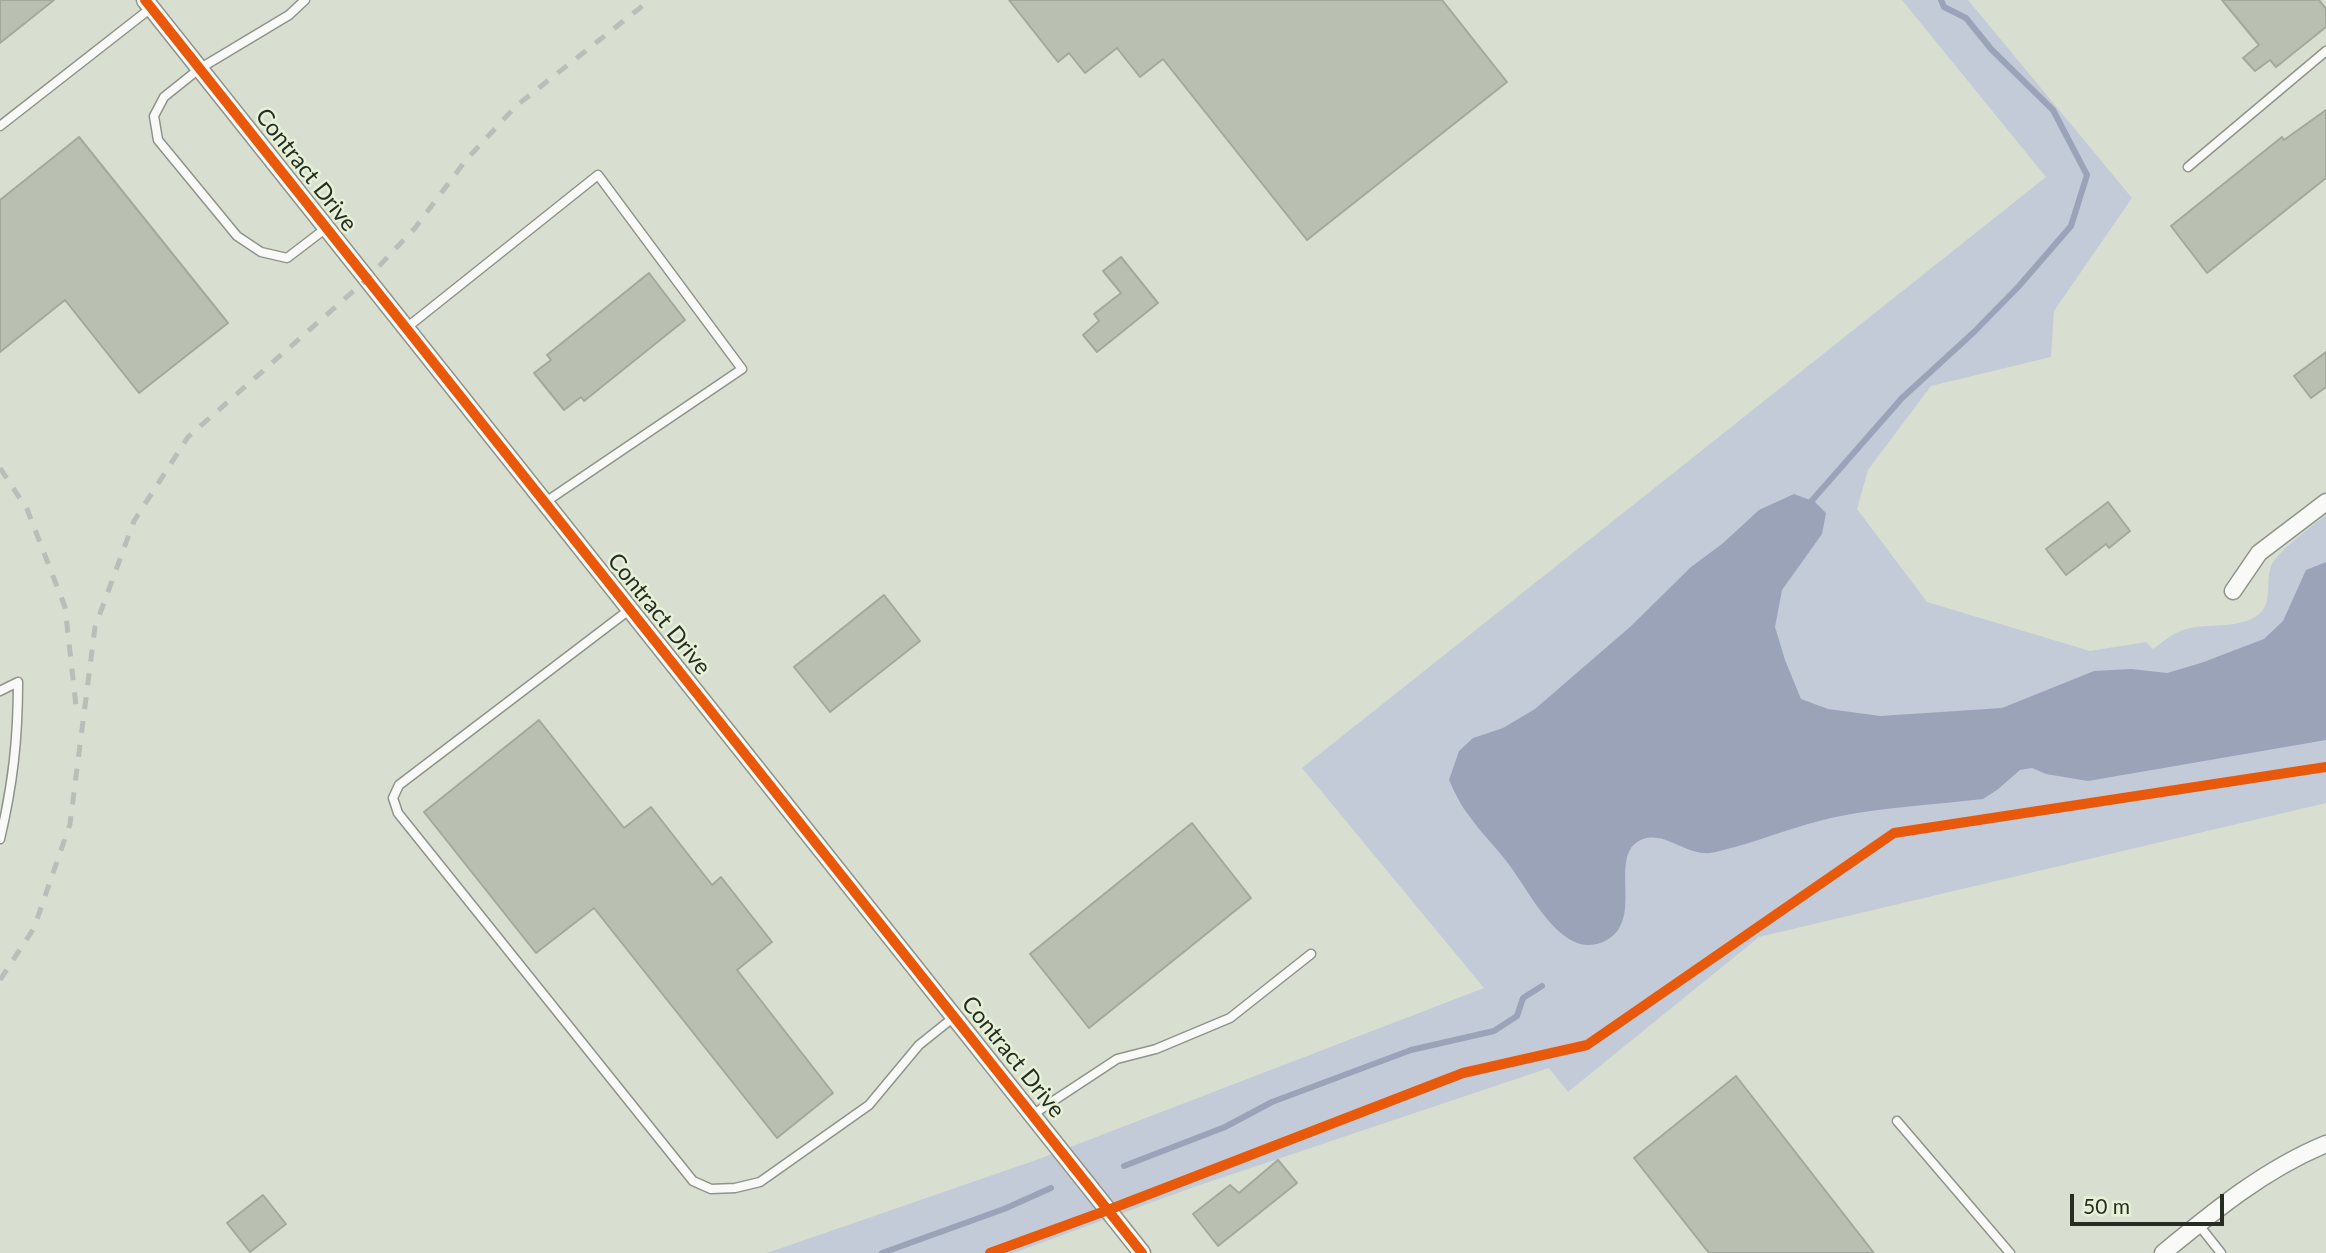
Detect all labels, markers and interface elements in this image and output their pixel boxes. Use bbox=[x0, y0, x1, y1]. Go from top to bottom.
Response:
street label: Contract Drive bbox=[249, 103, 363, 237]
street label: Contract Drive bbox=[601, 548, 717, 680]
street label: Contract Drive bbox=[955, 991, 1071, 1123]
scale bar bbox=[2074, 1180, 2228, 1224]
text: 50 m bbox=[2083, 1193, 2130, 1218]

